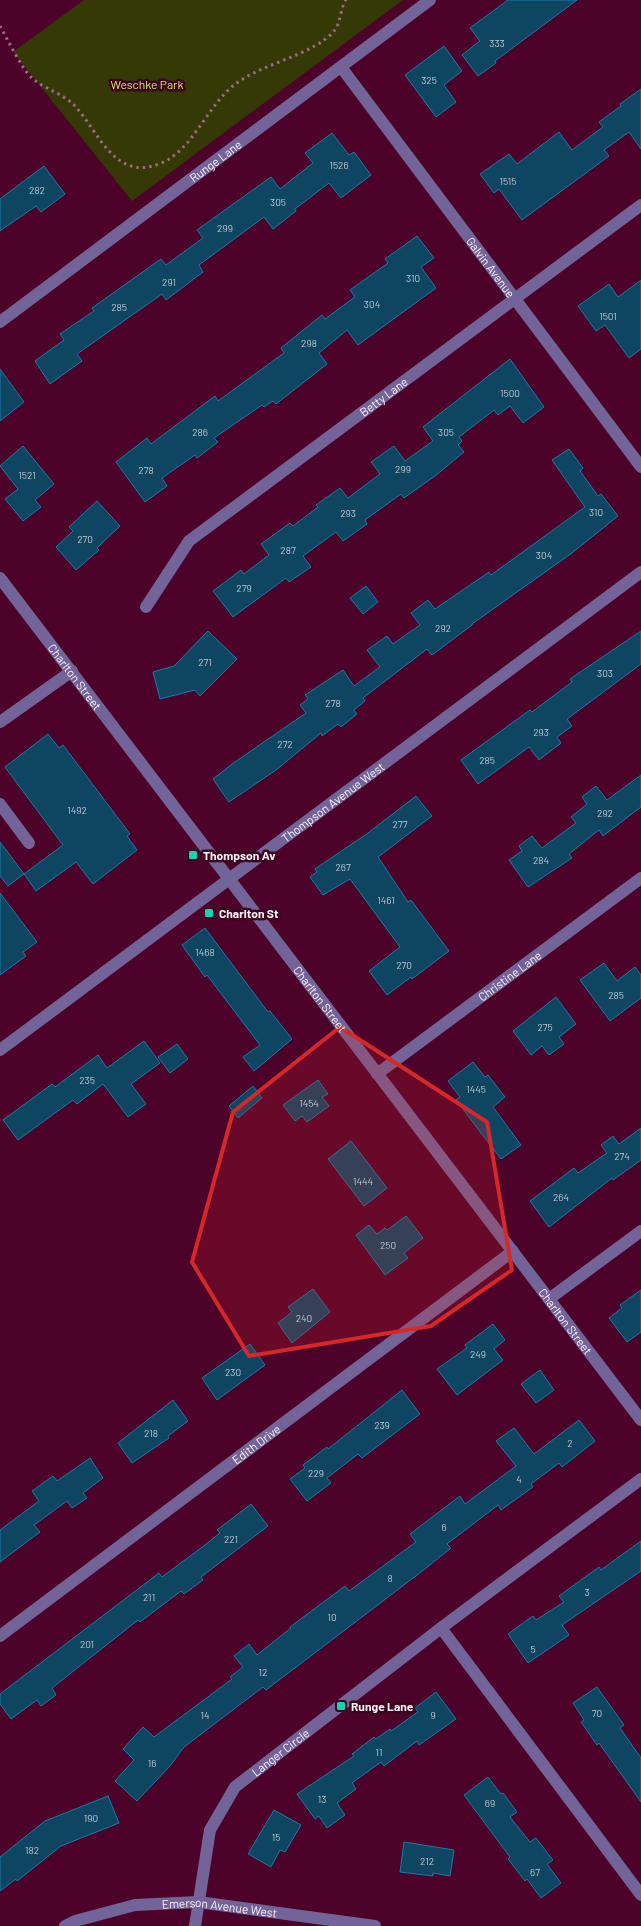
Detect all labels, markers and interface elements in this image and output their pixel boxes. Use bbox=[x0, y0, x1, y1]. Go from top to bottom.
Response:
house number: 333 bbox=[489, 37, 505, 49]
house number: 325 bbox=[421, 74, 437, 86]
park label: Weschke Park bbox=[111, 77, 183, 91]
street label: Runge Lane bbox=[187, 137, 244, 185]
house number: 1526 bbox=[329, 159, 349, 171]
house number: 1515 bbox=[500, 175, 517, 187]
house number: 282 bbox=[29, 184, 45, 196]
house number: 305 bbox=[270, 196, 286, 208]
house number: 299 bbox=[217, 222, 233, 234]
street label: Galvin Avenue bbox=[464, 234, 518, 300]
house number: 310 bbox=[406, 272, 420, 284]
house number: 291 bbox=[162, 276, 176, 288]
house number: 304 bbox=[364, 298, 380, 310]
house number: 285 bbox=[111, 301, 127, 313]
house number: 1501 bbox=[599, 310, 617, 322]
house number: 298 bbox=[301, 337, 317, 349]
street label: Betty Lane bbox=[357, 374, 410, 419]
house number: 1500 bbox=[500, 387, 520, 399]
house number: 286 bbox=[192, 426, 208, 438]
house number: 305 bbox=[438, 426, 454, 438]
house number: 299 bbox=[395, 463, 411, 475]
house number: 278 bbox=[138, 464, 154, 476]
house number: 1521 bbox=[18, 469, 36, 481]
house number: 310 bbox=[589, 506, 603, 518]
house number: 293 bbox=[340, 507, 356, 519]
house number: 270 bbox=[77, 533, 93, 545]
house number: 287 bbox=[280, 544, 296, 556]
house number: 304 bbox=[536, 549, 552, 561]
house number: 279 bbox=[236, 582, 252, 594]
house number: 292 bbox=[435, 622, 451, 634]
street label: Charlton Street bbox=[45, 641, 105, 713]
house number: 271 bbox=[198, 656, 212, 668]
house number: 303 bbox=[597, 667, 613, 679]
house number: 278 bbox=[325, 697, 341, 709]
house number: 293 bbox=[533, 726, 549, 738]
house number: 272 bbox=[277, 738, 293, 750]
house number: 285 bbox=[479, 754, 495, 766]
street label: Thompson Avenue West bbox=[279, 759, 387, 845]
house number: 1492 bbox=[67, 804, 87, 816]
house number: 292 bbox=[597, 807, 613, 819]
house number: 277 bbox=[393, 818, 408, 830]
place label: Thompson Av bbox=[203, 848, 275, 862]
marker: Thompson Av bbox=[187, 849, 199, 861]
house number: 284 bbox=[533, 854, 549, 866]
house number: 267 bbox=[335, 861, 351, 873]
house number: 1461 bbox=[377, 894, 395, 906]
place label: Charlton St bbox=[219, 906, 279, 920]
marker: Charlton St bbox=[203, 907, 215, 919]
house number: 1468 bbox=[195, 946, 215, 958]
street label: Christine Lane bbox=[475, 948, 544, 1004]
house number: 270 bbox=[396, 959, 412, 971]
street label: Charlton Street bbox=[291, 963, 350, 1035]
house number: 285 bbox=[608, 989, 624, 1001]
house number: 275 bbox=[537, 1021, 553, 1033]
house number: 235 bbox=[79, 1074, 95, 1086]
house number: 1445 bbox=[466, 1083, 486, 1095]
house number: 1454 bbox=[299, 1097, 319, 1109]
house number: 274 bbox=[614, 1150, 630, 1162]
house number: 1444 bbox=[353, 1175, 373, 1187]
house number: 264 bbox=[553, 1191, 569, 1203]
house number: 250 bbox=[380, 1239, 396, 1251]
street label: Charlton Street bbox=[536, 1285, 595, 1357]
house number: 240 bbox=[296, 1312, 312, 1324]
house number: 249 bbox=[470, 1348, 486, 1360]
house number: 230 bbox=[225, 1366, 241, 1378]
house number: 239 bbox=[374, 1419, 390, 1431]
street label: Edith Drive bbox=[229, 1421, 283, 1467]
house number: 218 bbox=[144, 1427, 158, 1439]
house number: 2 bbox=[567, 1437, 573, 1449]
house number: 229 bbox=[308, 1467, 324, 1479]
house number: 4 bbox=[516, 1473, 522, 1485]
house number: 6 bbox=[441, 1521, 447, 1533]
house number: 221 bbox=[224, 1533, 238, 1545]
house number: 8 bbox=[387, 1572, 393, 1584]
house number: 3 bbox=[584, 1586, 590, 1598]
house number: 211 bbox=[143, 1591, 155, 1603]
house number: 10 bbox=[327, 1611, 337, 1623]
house number: 201 bbox=[80, 1638, 94, 1650]
house number: 5 bbox=[530, 1643, 536, 1655]
house number: 12 bbox=[259, 1666, 267, 1678]
place label: Runge Lane bbox=[351, 1699, 414, 1713]
marker: Runge Lane bbox=[335, 1700, 347, 1712]
house number: 70 bbox=[592, 1707, 602, 1719]
house number: 14 bbox=[200, 1709, 210, 1721]
house number: 9 bbox=[430, 1709, 436, 1721]
street label: Langer Circle bbox=[249, 1725, 312, 1779]
house number: 11 bbox=[375, 1746, 383, 1758]
house number: 16 bbox=[148, 1757, 156, 1769]
house number: 13 bbox=[318, 1793, 326, 1805]
house number: 69 bbox=[485, 1797, 495, 1809]
house number: 190 bbox=[84, 1812, 98, 1824]
house number: 15 bbox=[272, 1831, 280, 1843]
house number: 182 bbox=[25, 1844, 39, 1856]
house number: 212 bbox=[420, 1855, 434, 1867]
house number: 67 bbox=[530, 1866, 540, 1878]
street label: Emerson Avenue West bbox=[161, 1895, 278, 1920]

